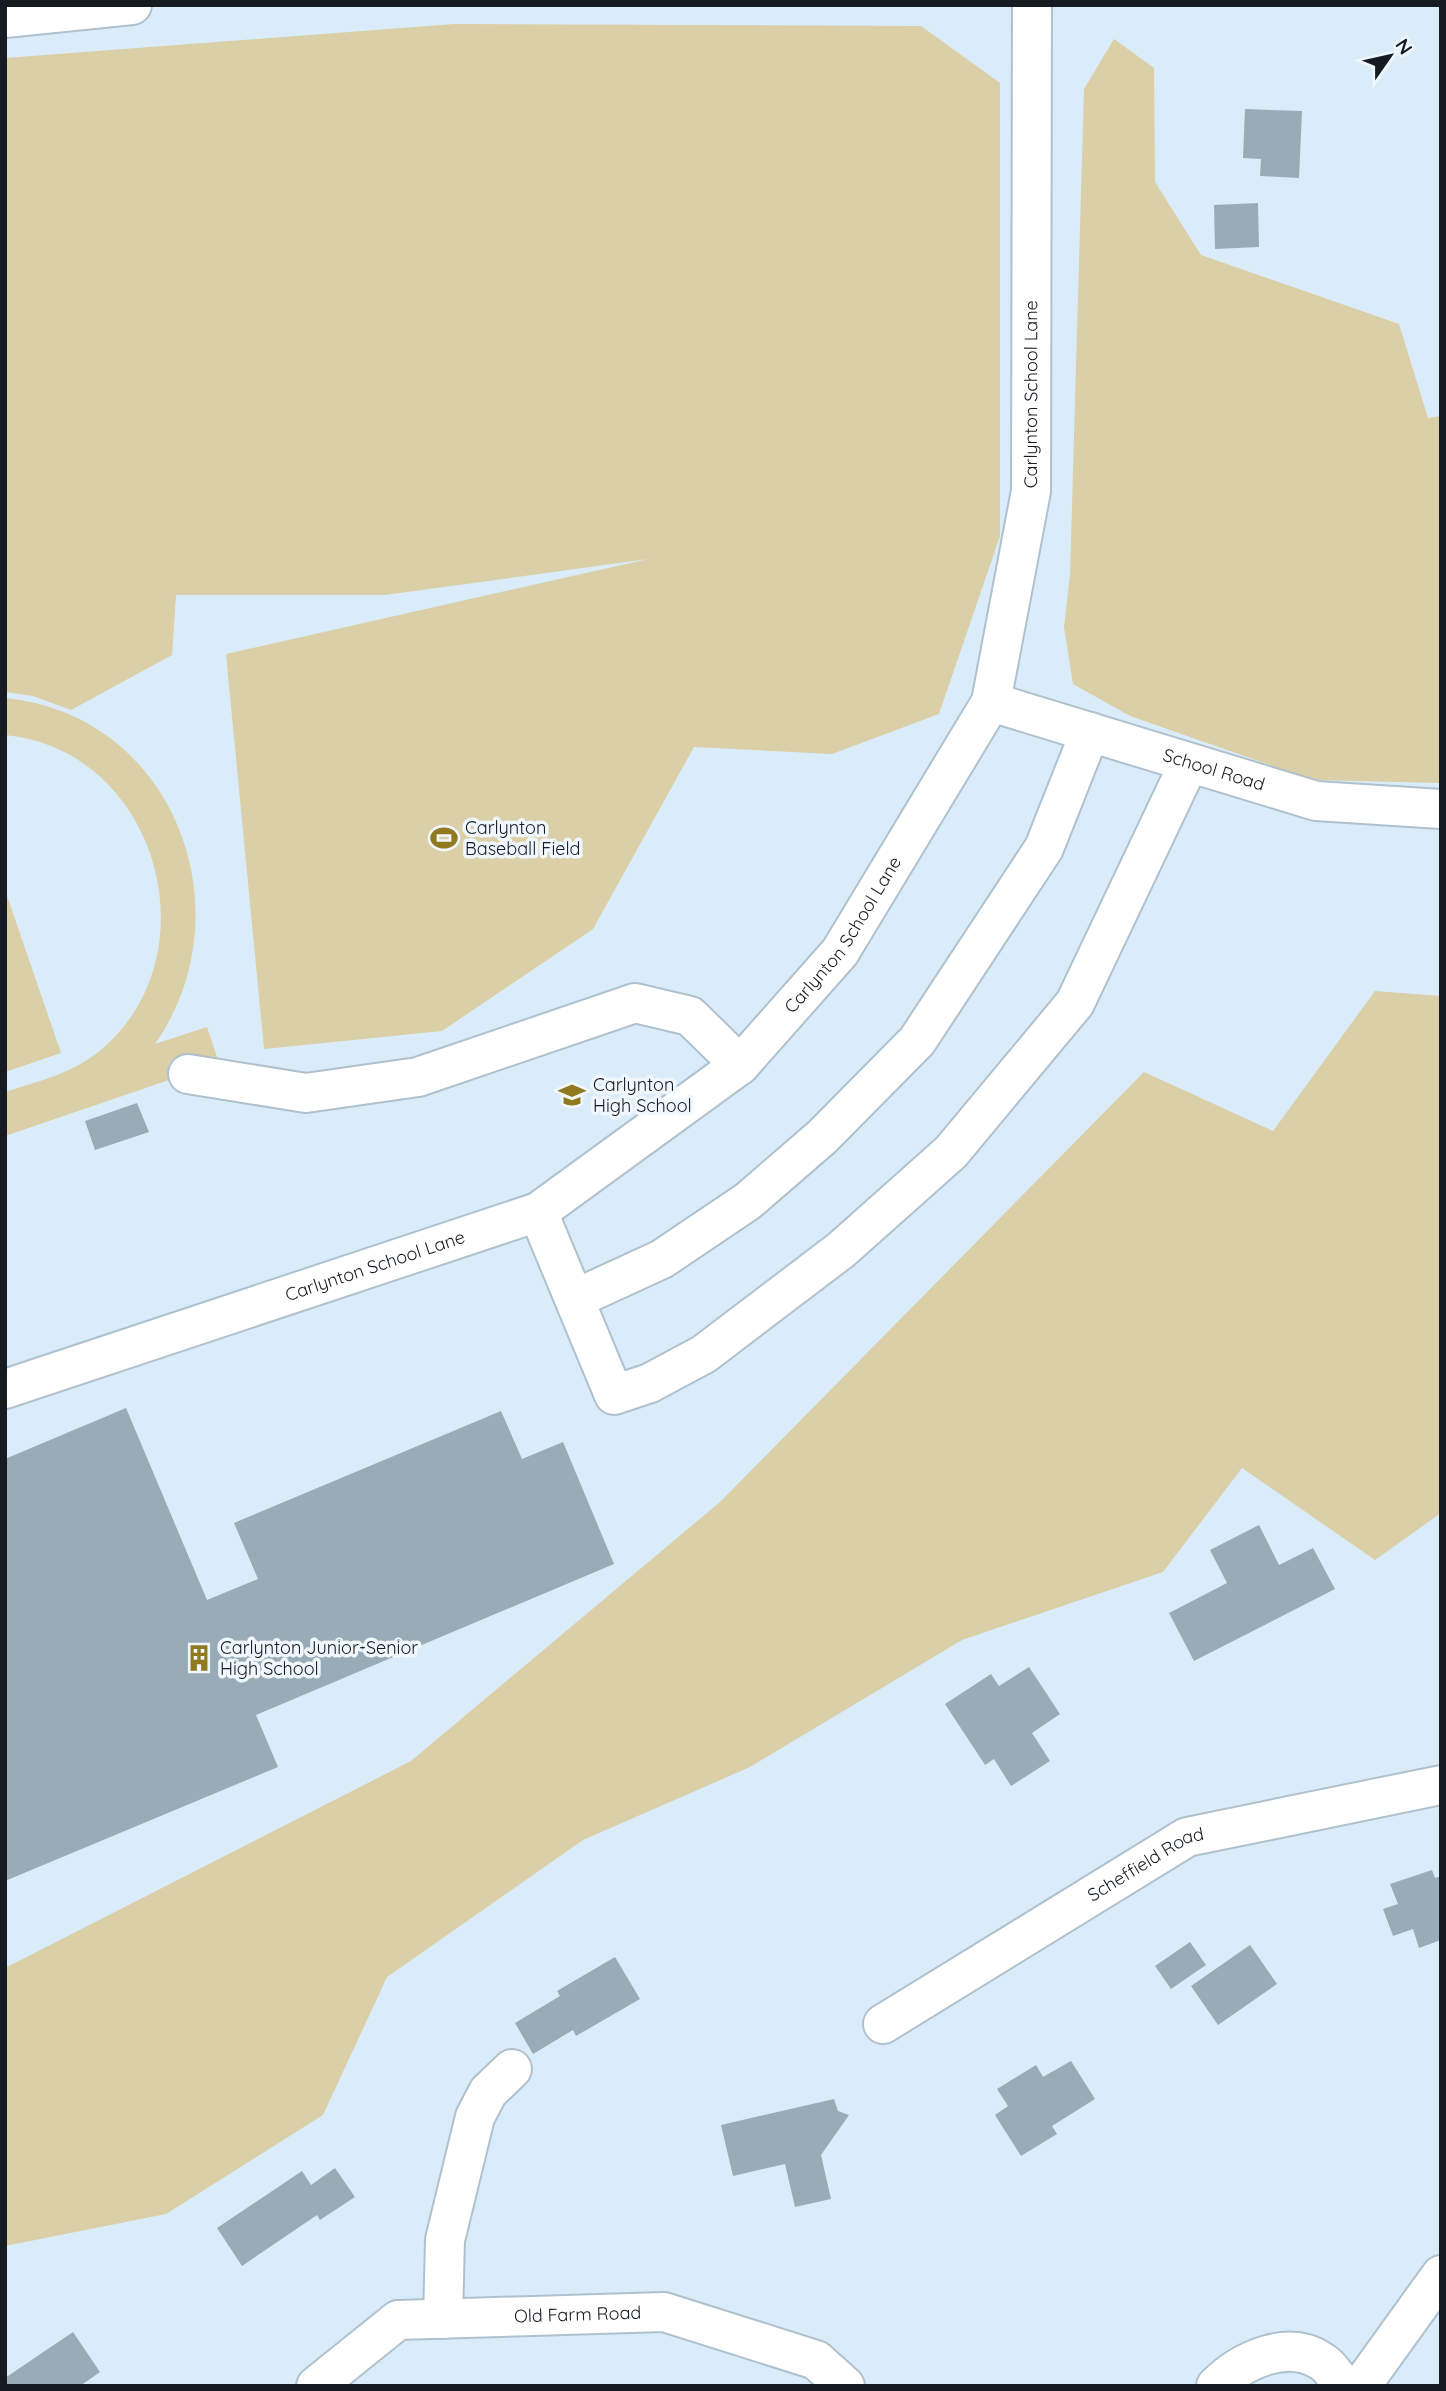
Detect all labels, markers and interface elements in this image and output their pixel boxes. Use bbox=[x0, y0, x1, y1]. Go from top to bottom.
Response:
north arrow bbox=[1355, 21, 1425, 91]
text: N bbox=[1390, 34, 1418, 59]
street label: Carlynton School Lane bbox=[1019, 300, 1042, 488]
street label: School Road bbox=[1160, 743, 1268, 796]
place label: Carlynton Baseball Field bbox=[465, 816, 580, 860]
sports icon: Carlynton Baseball Field bbox=[429, 823, 459, 853]
street label: Carlynton School Lane bbox=[779, 852, 906, 1018]
place label: Carlynton High School bbox=[593, 1073, 692, 1117]
school or university icon: Carlynton High School bbox=[557, 1080, 587, 1110]
street label: Carlynton School Lane bbox=[282, 1225, 468, 1306]
place label: Carlynton Junior-Senior High School bbox=[220, 1636, 418, 1680]
building icon: Carlynton Junior-Senior High School bbox=[184, 1643, 214, 1673]
street label: Scheffield Road bbox=[1083, 1822, 1206, 1906]
street label: Old Farm Road bbox=[514, 2301, 642, 2328]

